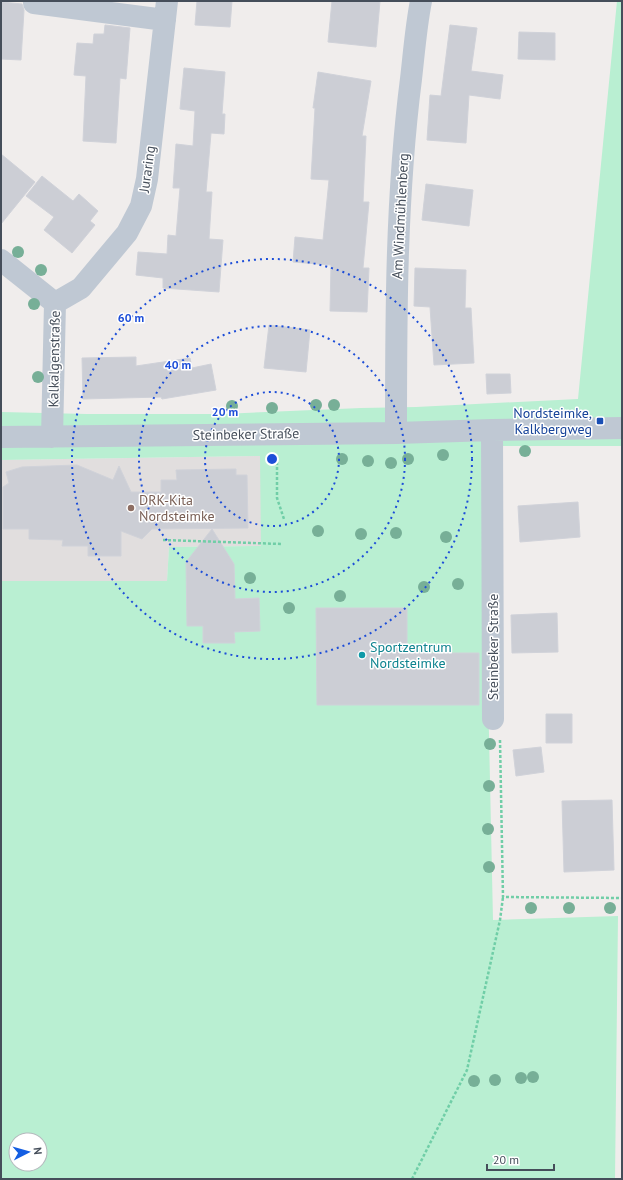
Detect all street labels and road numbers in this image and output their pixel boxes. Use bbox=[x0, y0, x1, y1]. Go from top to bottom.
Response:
street label: Juraring bbox=[135, 144, 159, 195]
street label: Am Windmühlenberg bbox=[388, 153, 412, 279]
street label: Kalkalgenstraße bbox=[44, 310, 64, 408]
street label: Steinbeker Straße bbox=[193, 424, 299, 444]
street label: Steinbeker Straße bbox=[484, 594, 502, 700]

